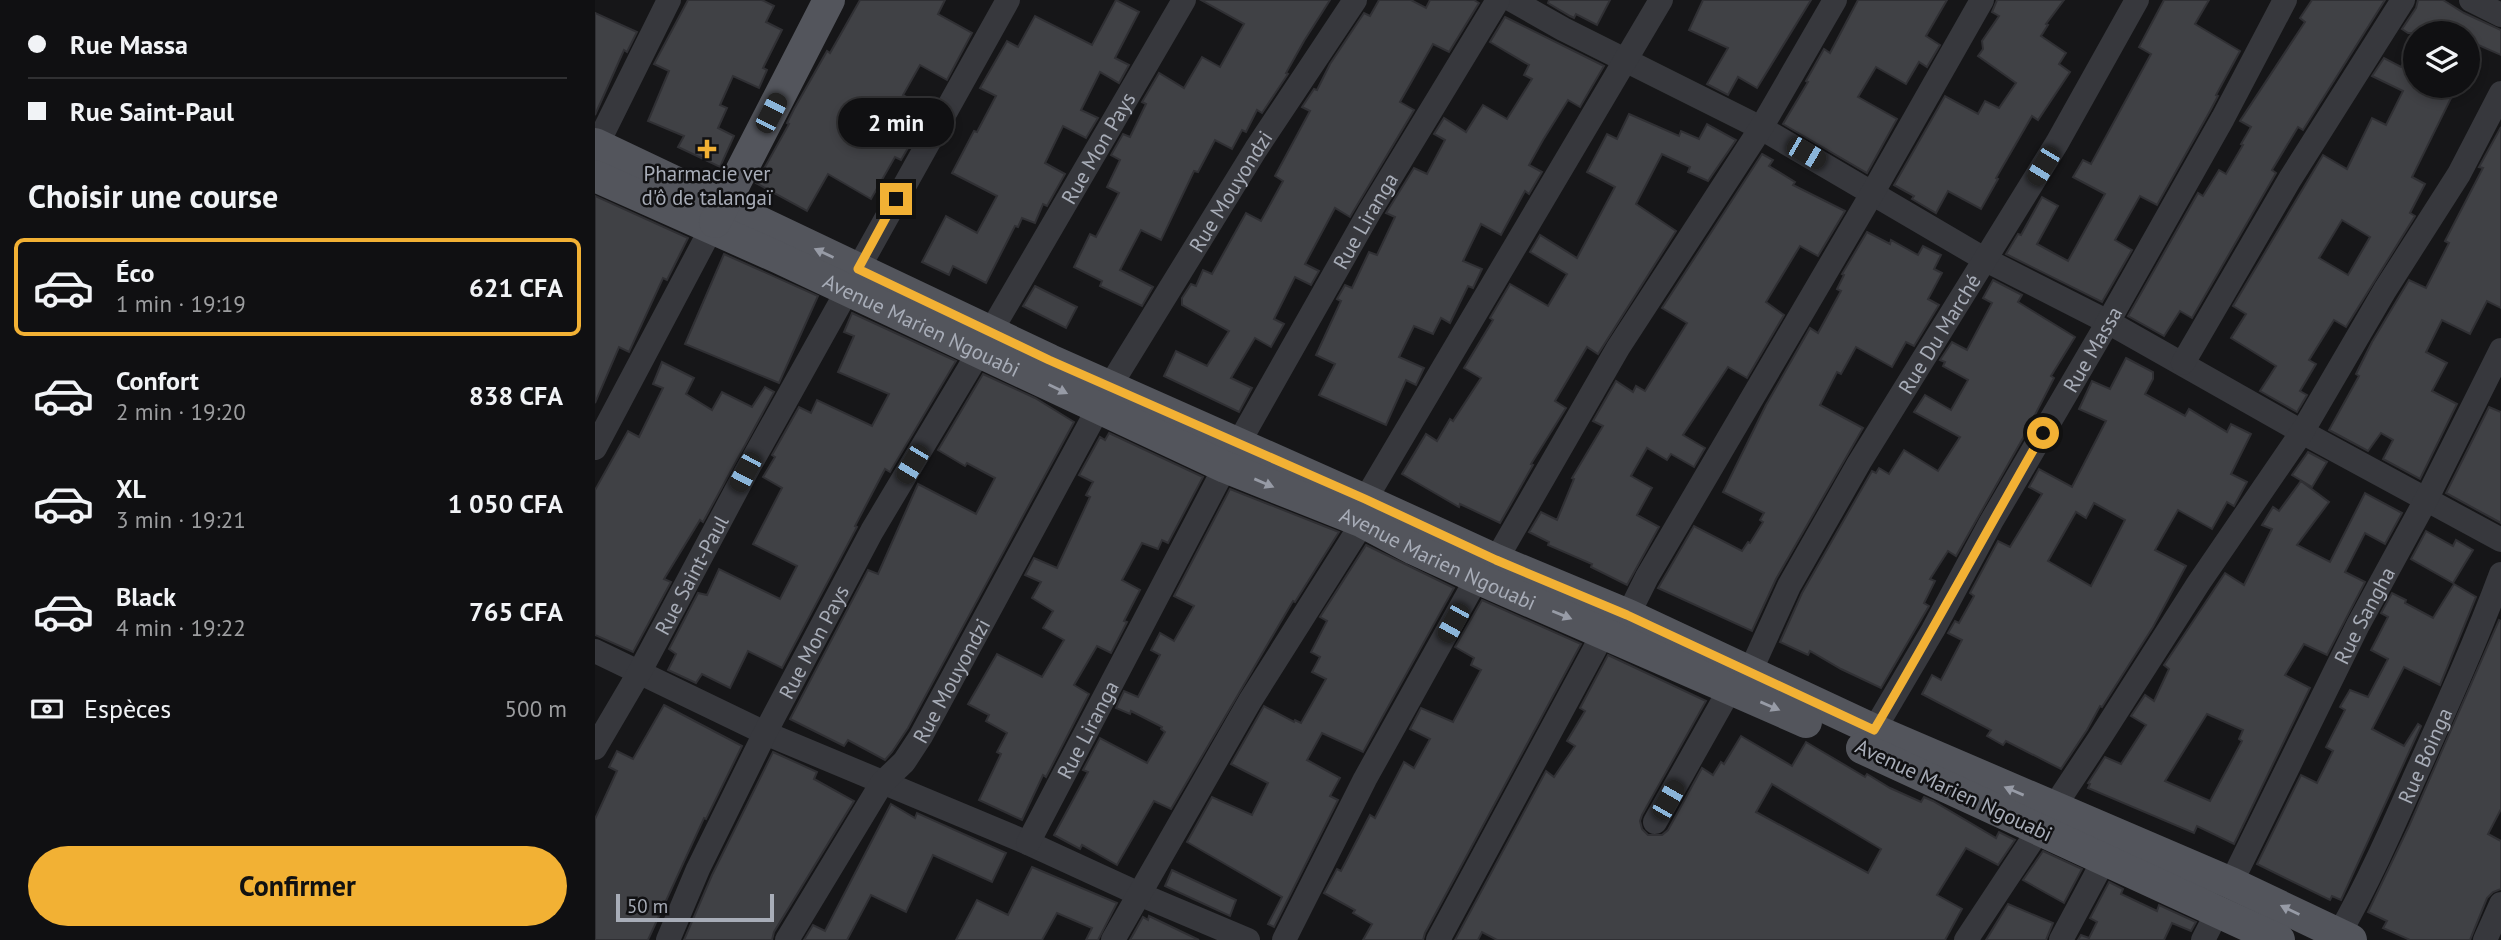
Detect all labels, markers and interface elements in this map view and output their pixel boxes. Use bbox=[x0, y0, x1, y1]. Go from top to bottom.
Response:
map controls bbox=[2403, 21, 2480, 98]
button: layers bbox=[2403, 21, 2480, 98]
text: Rue Massa bbox=[70, 28, 188, 61]
street label: Rue Mon Pays bbox=[1055, 87, 1141, 209]
car bbox=[753, 90, 790, 136]
text: Rue Saint-Paul bbox=[70, 95, 234, 128]
callout: 2 min bbox=[838, 97, 954, 146]
text: 2 min bbox=[868, 108, 924, 137]
street label: Rue Mouyondzi bbox=[1182, 125, 1278, 257]
car bbox=[1783, 133, 1830, 173]
marker: Pharmacie ver d'ô de talangaï bbox=[699, 141, 715, 157]
car bbox=[2024, 143, 2063, 189]
place label: Pharmacie ver d'ô de talangaï bbox=[641, 160, 773, 211]
street label: Rue Liranga bbox=[1327, 167, 1404, 274]
text: Choisir une course bbox=[28, 175, 278, 217]
route end bbox=[880, 183, 912, 215]
one-way arrow bbox=[814, 247, 835, 258]
icon: car bbox=[32, 256, 95, 319]
text: Éco bbox=[116, 256, 154, 289]
street label: Avenue Marien Ngouabi bbox=[819, 267, 1024, 383]
street label: Rue Du Marché bbox=[1892, 269, 1986, 399]
text: 621 CFA bbox=[469, 271, 563, 304]
text: 1 min · 19:19 bbox=[116, 289, 246, 318]
street label: Rue Massa bbox=[2056, 301, 2128, 397]
icon: car bbox=[32, 364, 95, 427]
text: Confort bbox=[116, 364, 199, 397]
text: 838 CFA bbox=[469, 379, 563, 412]
one-way arrow bbox=[1048, 383, 1068, 394]
text: 2 min · 19:20 bbox=[116, 397, 246, 426]
route start bbox=[2027, 417, 2059, 449]
car bbox=[893, 441, 932, 487]
car bbox=[726, 449, 765, 495]
icon: car bbox=[32, 472, 95, 535]
text: XL bbox=[116, 472, 146, 505]
one-way arrow bbox=[1254, 478, 1275, 489]
text: 1 050 CFA bbox=[448, 487, 563, 520]
street label: Avenue Marien Ngouabi bbox=[1336, 501, 1541, 616]
text: 3 min · 19:21 bbox=[116, 505, 246, 534]
street label: Rue Saint-Paul bbox=[648, 511, 734, 639]
street label: Rue Sangha bbox=[2327, 562, 2401, 668]
icon: car bbox=[32, 580, 95, 643]
text: Black bbox=[116, 580, 176, 613]
street label: Rue Mon Pays bbox=[772, 580, 855, 703]
text: 765 CFA bbox=[469, 595, 563, 628]
car bbox=[1434, 600, 1473, 646]
one-way arrow bbox=[1552, 609, 1573, 620]
text: 4 min · 19:22 bbox=[116, 613, 246, 642]
street label: Rue Mouyondzi bbox=[906, 614, 996, 748]
street label: Rue Liranga bbox=[1051, 676, 1124, 783]
icon: cash bbox=[28, 690, 66, 728]
text: Espèces bbox=[84, 692, 171, 725]
text: 500 m bbox=[505, 694, 567, 723]
one-way arrow bbox=[1760, 701, 1781, 712]
street label: Rue Boinga bbox=[2391, 703, 2458, 808]
street label: Avenue Marien Ngouabi bbox=[1851, 733, 2057, 847]
car bbox=[1649, 777, 1688, 823]
one-way arrow bbox=[2003, 785, 2024, 796]
button: Confirmer bbox=[28, 846, 567, 926]
scale bar bbox=[616, 891, 773, 923]
text: 50 m bbox=[627, 894, 668, 918]
one-way arrow bbox=[2280, 905, 2300, 916]

